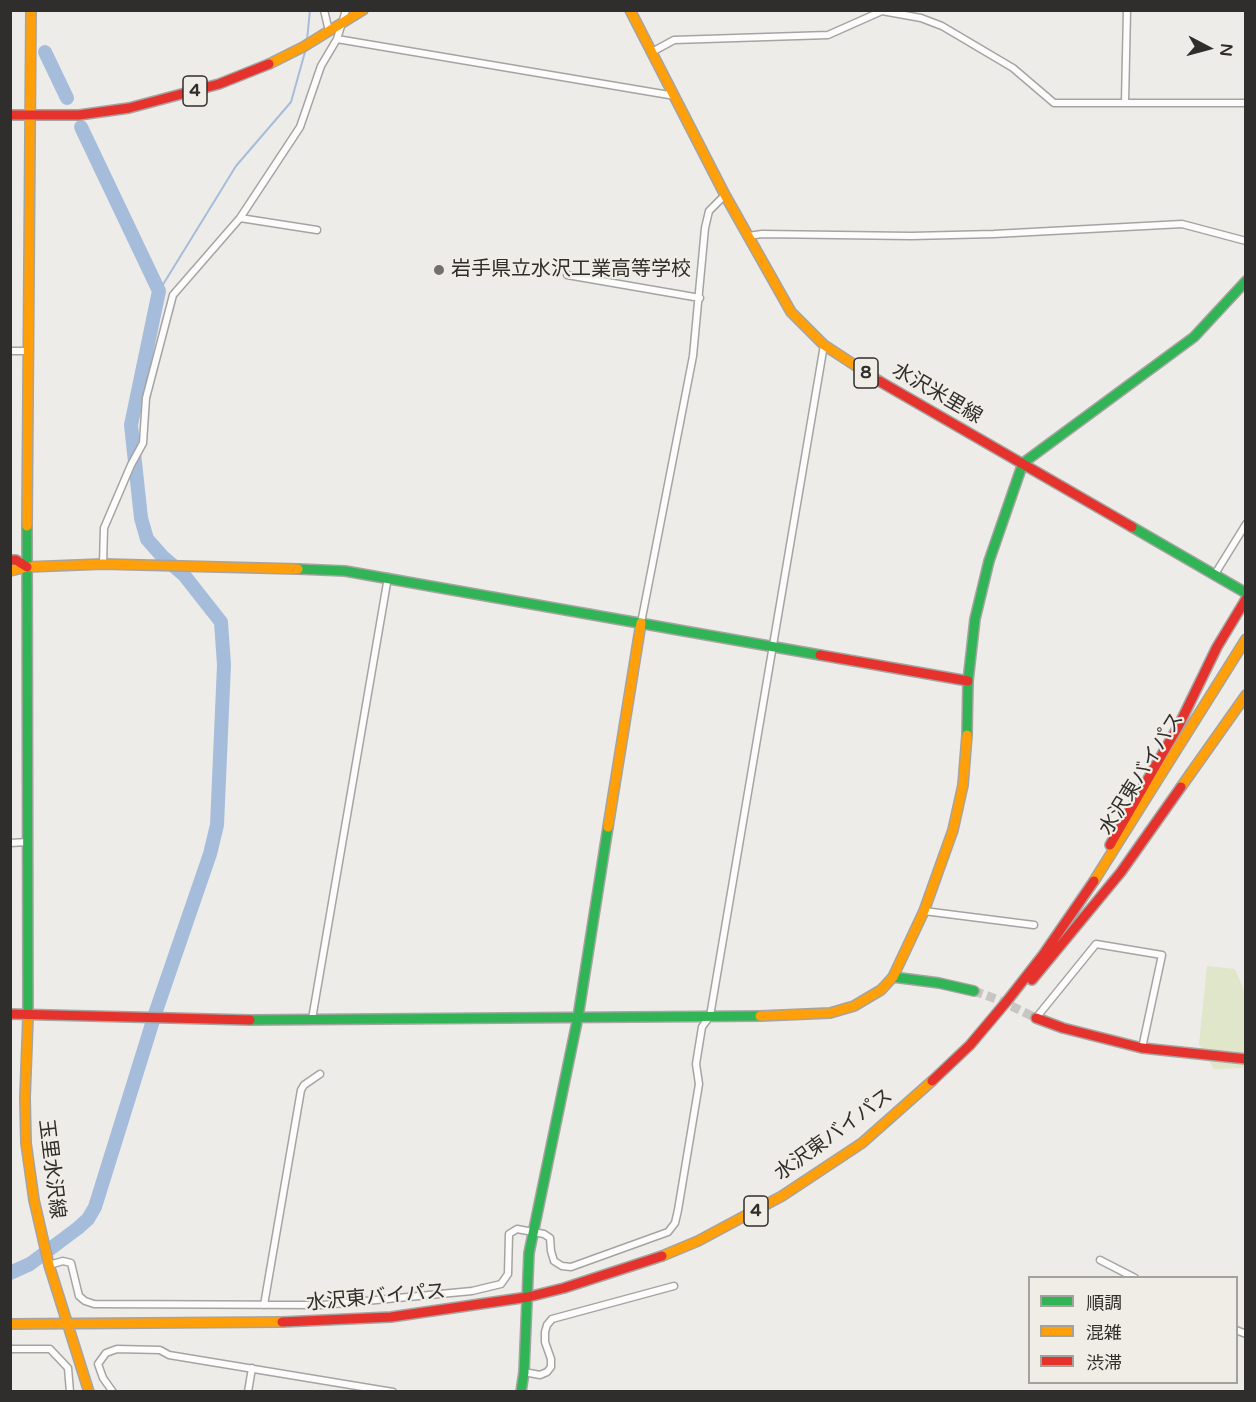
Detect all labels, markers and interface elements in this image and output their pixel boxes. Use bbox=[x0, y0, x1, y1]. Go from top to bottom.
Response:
north arrow bbox=[1178, 18, 1238, 78]
text: N bbox=[1215, 42, 1237, 57]
road number: 4 bbox=[183, 76, 207, 106]
place label: 岩手県立水沢工業高等学校 bbox=[451, 258, 691, 282]
marker: 岩手県立水沢工業高等学校 bbox=[432, 263, 446, 277]
road number: 8 bbox=[854, 358, 878, 388]
street label: 水沢米里線 bbox=[888, 359, 986, 429]
street label: 水沢東バイパス bbox=[1095, 708, 1189, 840]
street label: 水沢東バイパス bbox=[770, 1084, 898, 1186]
street label: 玉里水沢線 bbox=[33, 1118, 69, 1220]
road number: 4 bbox=[744, 1196, 768, 1226]
legend bbox=[1028, 1276, 1238, 1384]
street label: 水沢東バイパス bbox=[305, 1280, 447, 1316]
text: 順調 bbox=[1086, 1292, 1122, 1314]
text: 混雑 bbox=[1086, 1322, 1122, 1344]
text: 渋滞 bbox=[1086, 1352, 1122, 1374]

